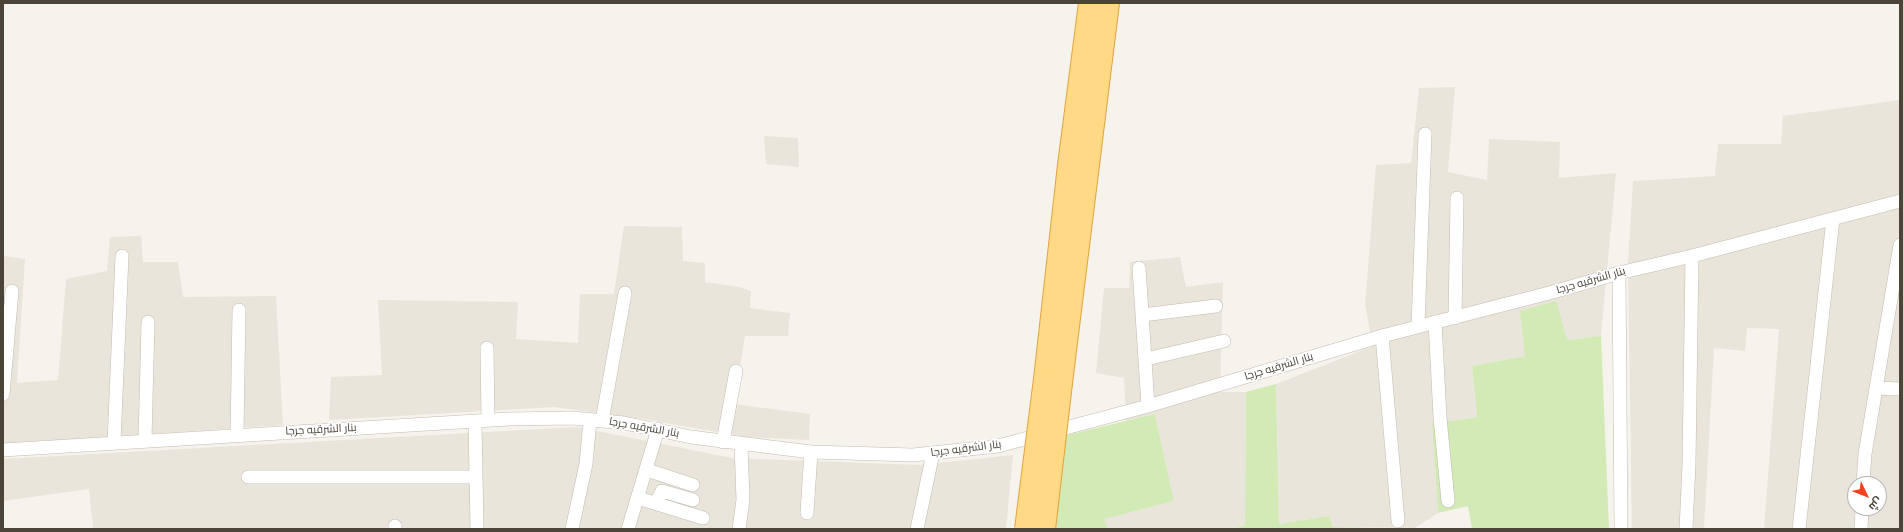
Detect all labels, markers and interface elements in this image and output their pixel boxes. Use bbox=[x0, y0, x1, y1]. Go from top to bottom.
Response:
street label: بنار الشرقيه جرجا bbox=[1555, 265, 1627, 297]
street label: بنار الشرقيه جرجا bbox=[1243, 350, 1315, 384]
street label: بنار الشرقيه جرجا bbox=[608, 415, 680, 441]
street label: بنار الشرقيه جرجا bbox=[285, 422, 357, 438]
street label: بنار الشرقيه جرجا bbox=[930, 438, 1002, 460]
north arrow bbox=[1847, 476, 1887, 516]
text: ش bbox=[1866, 494, 1885, 513]

